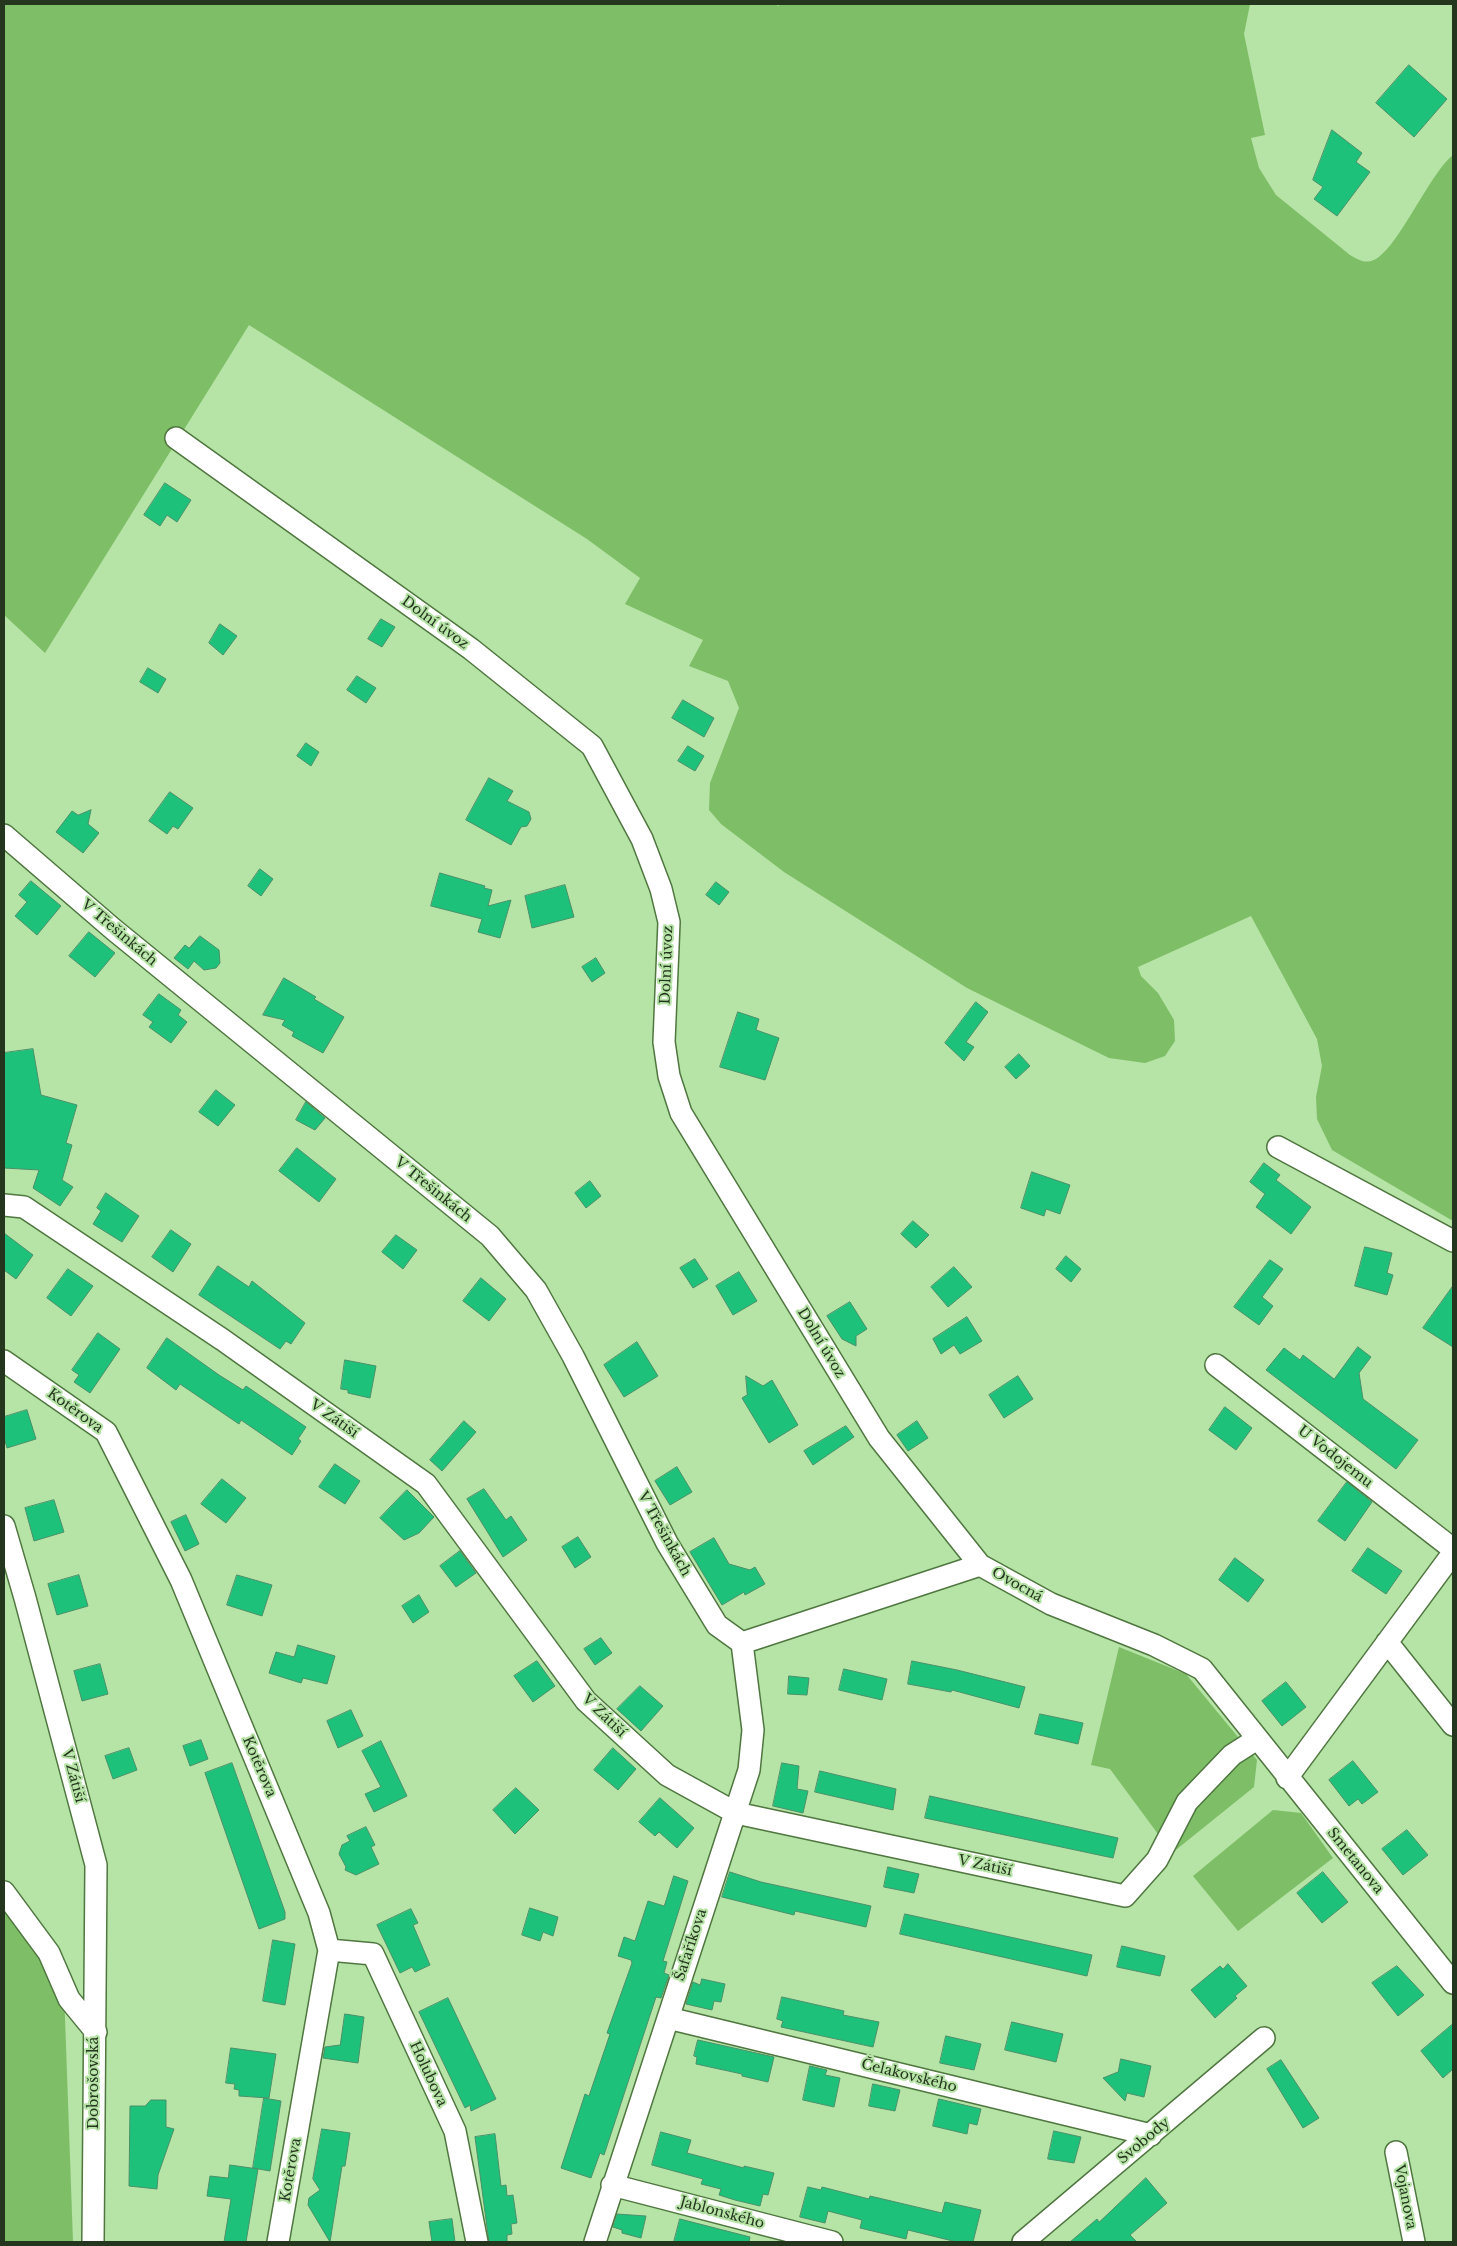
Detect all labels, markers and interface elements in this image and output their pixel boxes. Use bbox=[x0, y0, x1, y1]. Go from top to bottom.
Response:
street label: Dolní úvoz bbox=[398, 593, 472, 653]
street label: V Třešinkách bbox=[78, 896, 160, 970]
street label: Dolní úvoz bbox=[657, 925, 677, 1005]
street label: V Třešinkách bbox=[391, 1154, 475, 1226]
street label: Dolní úvoz bbox=[793, 1305, 849, 1381]
street label: Kotěrova bbox=[44, 1385, 106, 1437]
street label: V Zátiší bbox=[307, 1396, 361, 1442]
street label: U Vodojemu bbox=[1294, 1423, 1376, 1491]
street label: V Třešinkách bbox=[634, 1489, 694, 1579]
street label: Ovocná bbox=[989, 1564, 1045, 1606]
street label: V Zátiší bbox=[578, 1691, 630, 1741]
street label: Kotěrova bbox=[239, 1734, 279, 1800]
street label: V Zátiší bbox=[58, 1747, 88, 1805]
street label: Smetanova bbox=[1323, 1825, 1387, 1897]
street label: V Zátiší bbox=[956, 1852, 1014, 1880]
street label: Šafaříkova bbox=[671, 1907, 711, 1983]
street label: Dobrošovská bbox=[86, 2037, 102, 2129]
street label: Holubova bbox=[406, 2039, 450, 2109]
street label: Čelakovského bbox=[859, 2056, 959, 2096]
street label: Svobody bbox=[1115, 2114, 1173, 2168]
street label: Kotěrova bbox=[277, 2137, 305, 2203]
street label: Vojanova bbox=[1390, 2163, 1420, 2231]
street label: Jablonského bbox=[678, 2194, 766, 2232]

